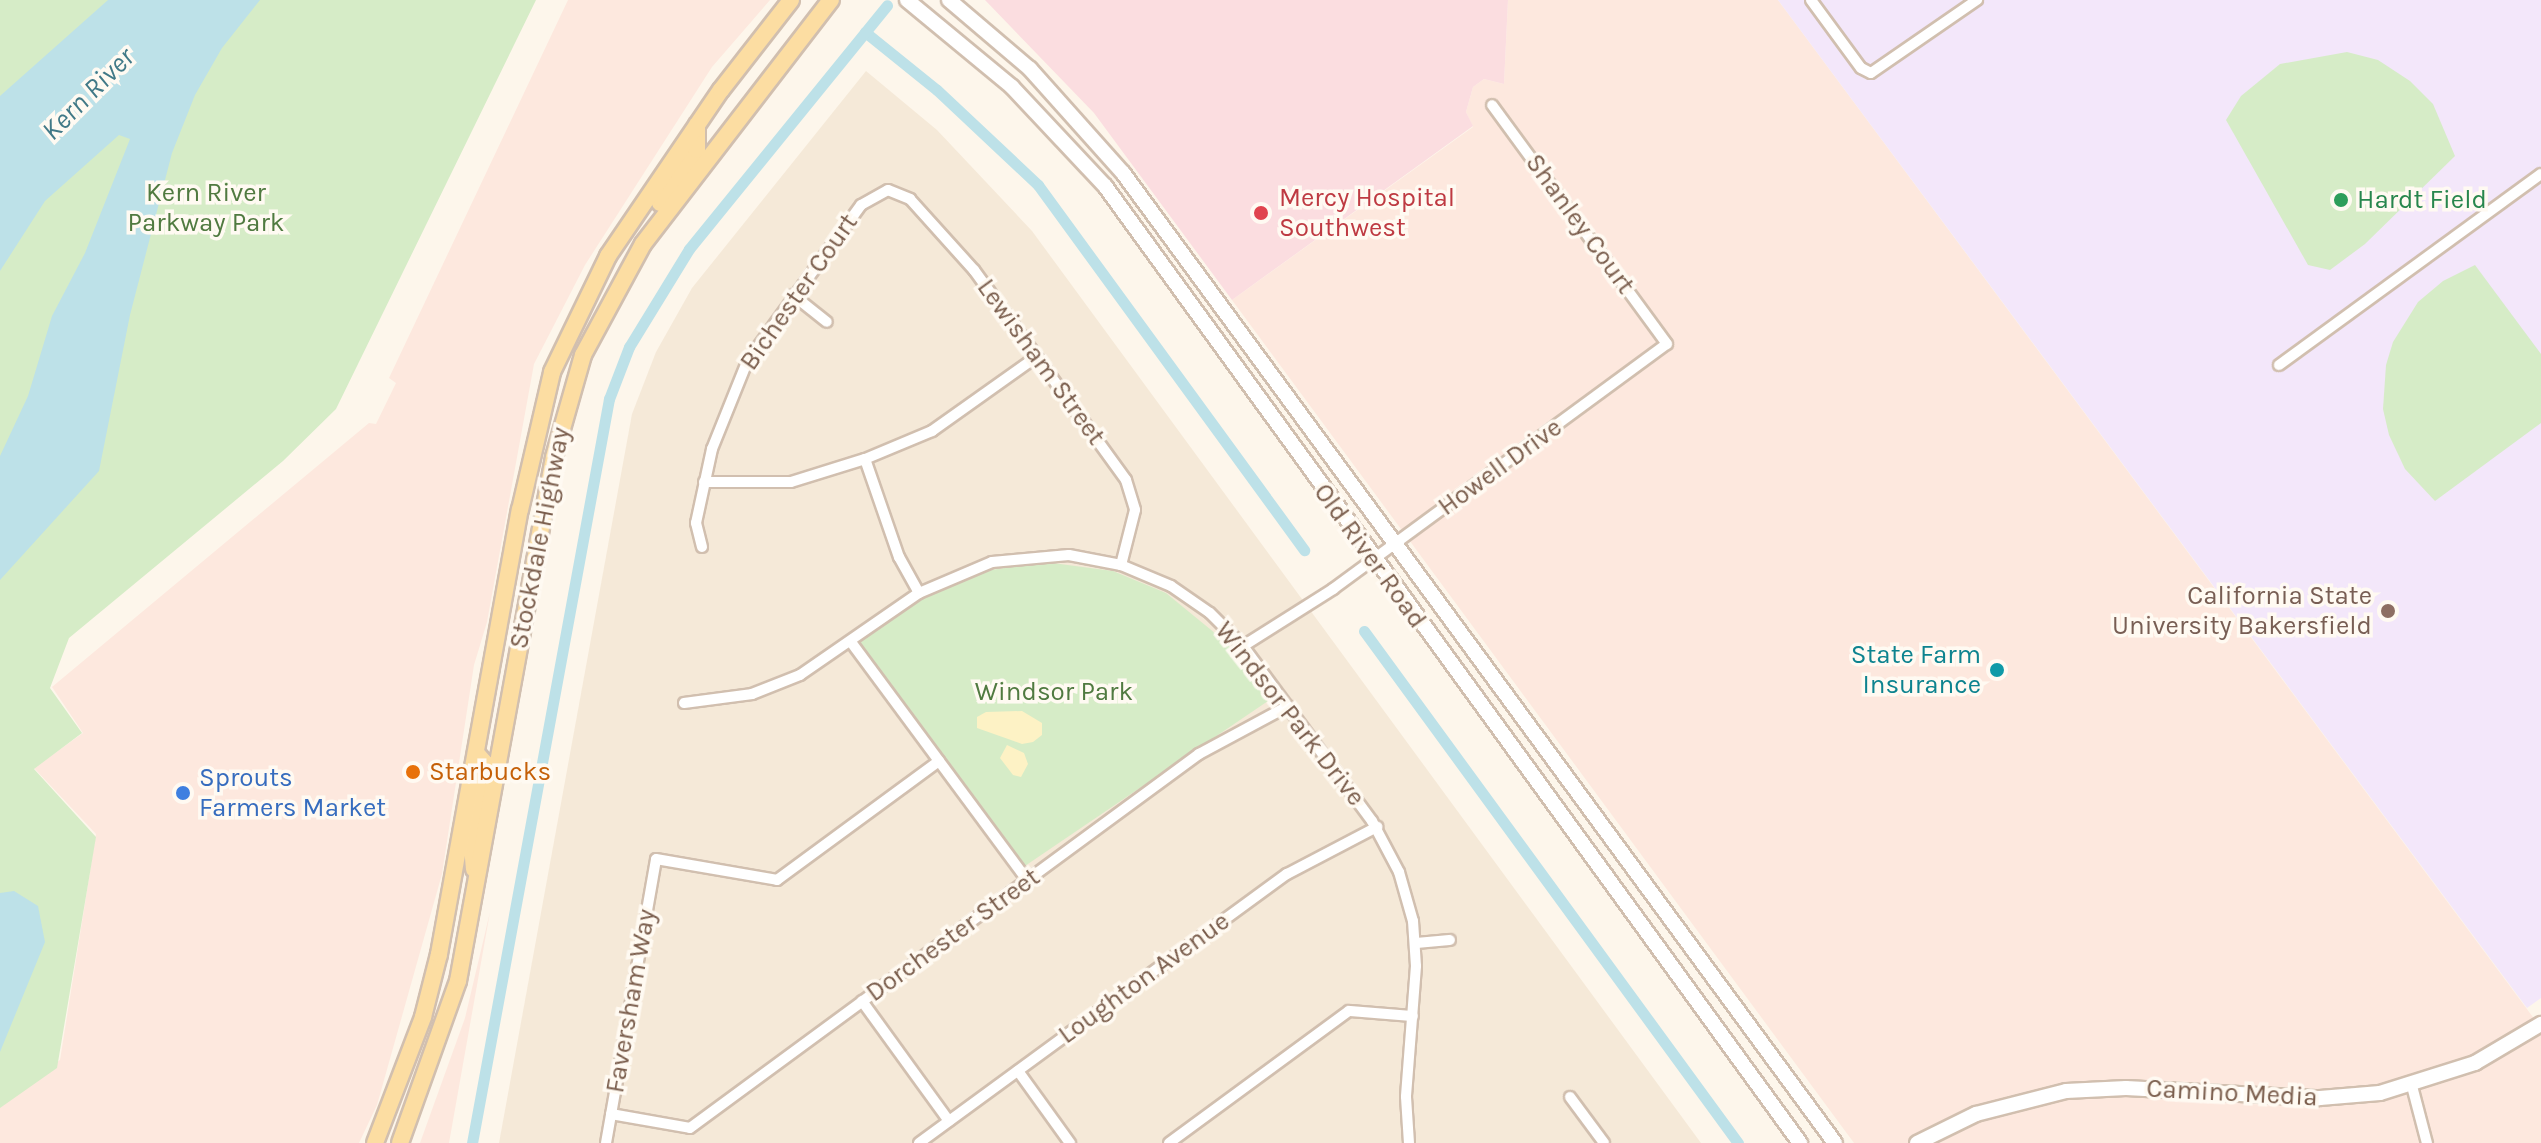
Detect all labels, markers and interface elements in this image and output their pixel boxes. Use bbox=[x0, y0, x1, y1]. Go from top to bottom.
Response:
water label: Kern River bbox=[35, 41, 141, 147]
street label: Shanley Court bbox=[1519, 148, 1641, 300]
park label: Kern River Parkway Park bbox=[128, 177, 284, 238]
place label: Mercy Hospital Southwest bbox=[1279, 182, 1455, 244]
place label: Hardt Field bbox=[2357, 184, 2487, 216]
marker: Hardt Field bbox=[2332, 191, 2350, 209]
marker: Mercy Hospital Southwest bbox=[1250, 202, 1272, 224]
street label: Bichester Court bbox=[734, 208, 864, 376]
street label: Lewisham Street bbox=[970, 273, 1112, 451]
street label: Howell Drive bbox=[1432, 412, 1568, 522]
street label: Stockdale Highway bbox=[503, 425, 577, 651]
street label: Old River Road bbox=[1307, 478, 1433, 634]
place label: California State University Bakersfield bbox=[2112, 580, 2372, 642]
marker: California State University Bakersfield bbox=[2379, 602, 2397, 620]
street label: Windsor Park Drive bbox=[1208, 616, 1372, 812]
place label: State Farm Insurance bbox=[1851, 639, 1981, 700]
marker: State Farm Insurance bbox=[1988, 661, 2006, 679]
park label: Windsor Park bbox=[975, 676, 1133, 708]
place label: Starbucks bbox=[429, 756, 551, 788]
place label: Sprouts Farmers Market bbox=[199, 762, 386, 824]
marker: Starbucks bbox=[404, 763, 422, 781]
marker: Sprouts Farmers Market bbox=[174, 784, 192, 802]
street label: Dorchester Street bbox=[860, 862, 1046, 1008]
street label: Loughton Avenue bbox=[1052, 905, 1236, 1051]
street label: Faversham Way bbox=[599, 907, 663, 1095]
street label: Camino Media bbox=[2146, 1073, 2318, 1113]

